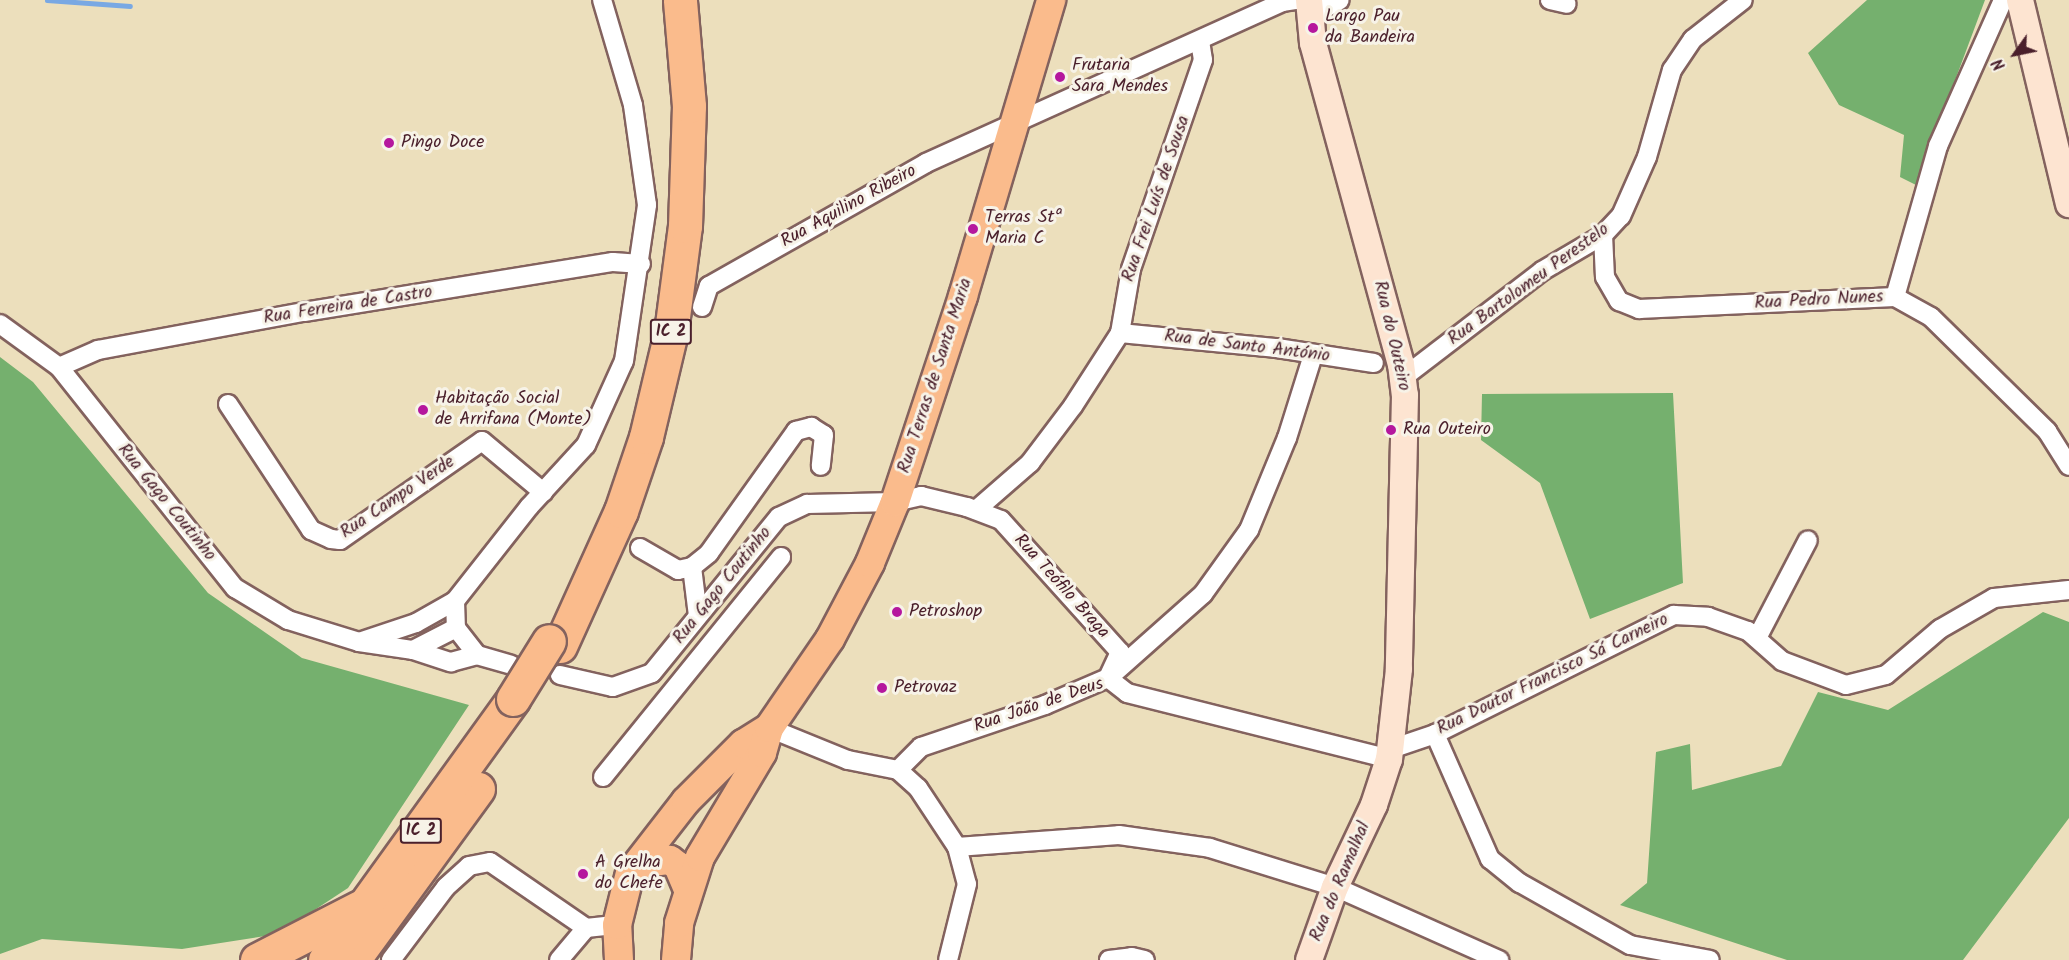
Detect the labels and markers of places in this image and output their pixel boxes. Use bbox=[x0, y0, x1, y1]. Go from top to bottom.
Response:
place label: Largo Pau da Bandeira bbox=[1325, 7, 1415, 50]
marker: Largo Pau da Bandeira bbox=[1306, 21, 1320, 35]
place label: Frutaria Sara Mendes bbox=[1072, 56, 1168, 98]
marker: Frutaria Sara Mendes bbox=[1053, 70, 1067, 84]
place label: Pingo Doce bbox=[401, 132, 484, 154]
marker: Pingo Doce bbox=[382, 136, 396, 150]
place label: Terras Stª Maria C bbox=[985, 208, 1063, 250]
marker: Terras Stª Maria C bbox=[966, 222, 980, 236]
place label: Habitação Social de Arrifana (Monte) bbox=[435, 389, 592, 432]
marker: Habitação Social de Arrifana (Monte) bbox=[416, 403, 430, 417]
place label: Rua Outeiro bbox=[1403, 419, 1491, 441]
marker: Rua Outeiro bbox=[1384, 423, 1398, 437]
place label: Petroshop bbox=[909, 601, 982, 623]
marker: Petroshop bbox=[890, 605, 904, 619]
place label: Petrovaz bbox=[894, 677, 957, 699]
marker: Petrovaz bbox=[875, 681, 889, 695]
place label: A Grelha do Chefe bbox=[595, 853, 663, 896]
marker: A Grelha do Chefe bbox=[576, 867, 590, 881]

